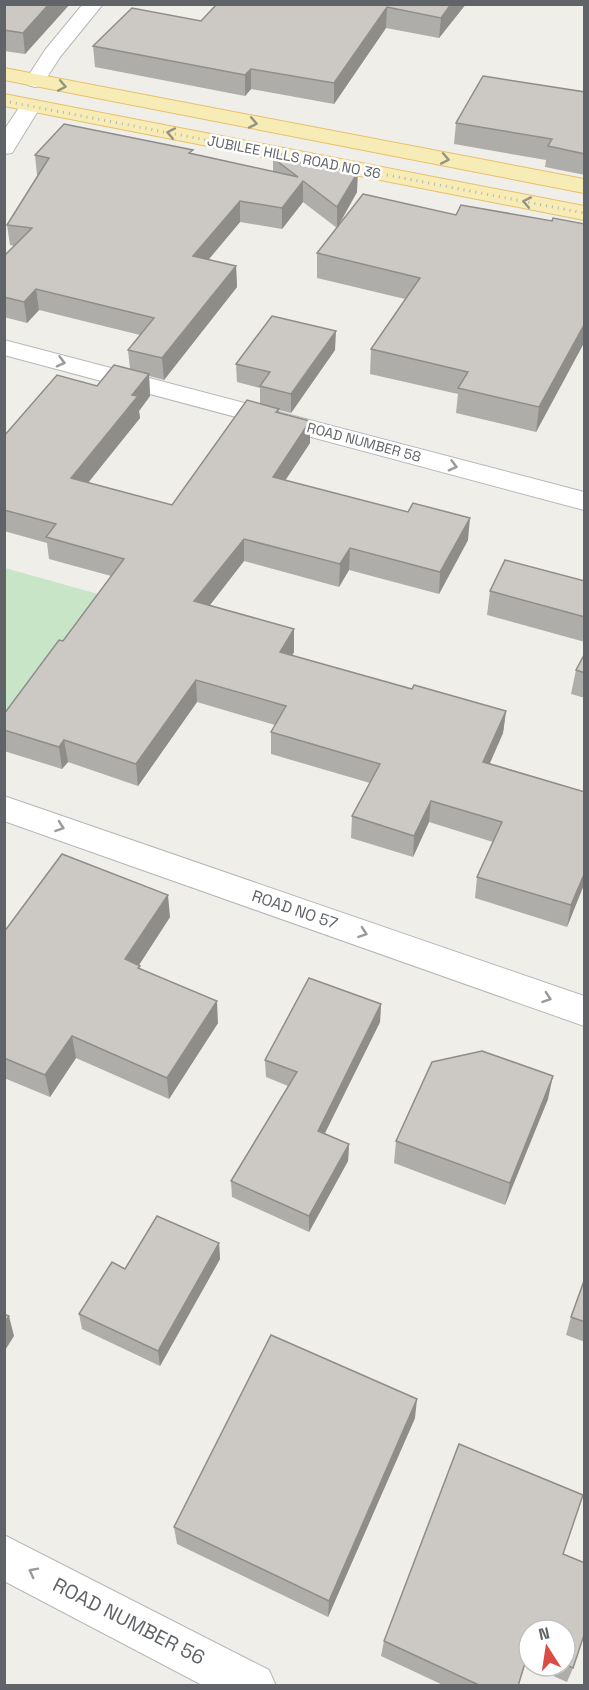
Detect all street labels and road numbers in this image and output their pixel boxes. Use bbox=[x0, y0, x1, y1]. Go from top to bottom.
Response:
street label: JUBILEE HILLS ROAD NO 36 bbox=[206, 131, 382, 183]
street label: ROAD NUMBER 58 bbox=[305, 418, 423, 466]
street label: ROAD NO 57 bbox=[249, 885, 340, 934]
street label: ROAD NUMBER 56 bbox=[49, 1571, 209, 1671]

